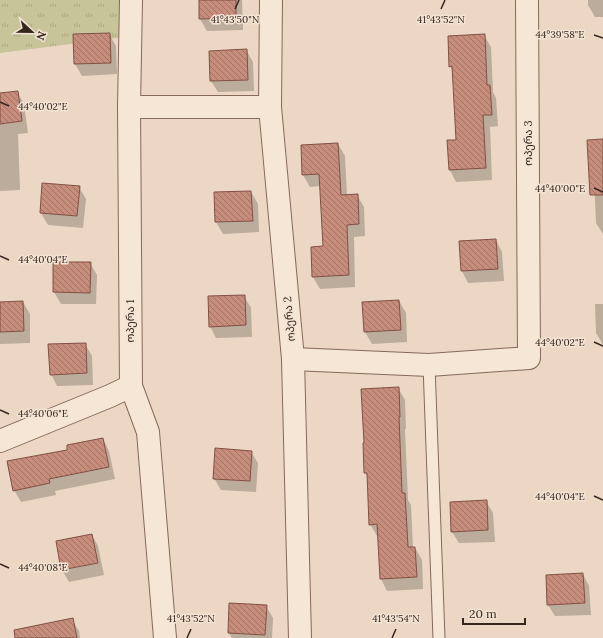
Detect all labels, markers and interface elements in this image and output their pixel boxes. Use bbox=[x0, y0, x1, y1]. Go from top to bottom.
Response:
north arrow bbox=[12, 12, 52, 52]
text: 41°43'50"N bbox=[211, 13, 260, 26]
text: 41°43'52"N bbox=[417, 13, 465, 26]
text: 44°39'58"E bbox=[536, 28, 584, 41]
text: N bbox=[33, 29, 49, 43]
text: 44°40'02"E bbox=[18, 100, 68, 113]
street label: ოპერა 3 bbox=[521, 120, 535, 166]
text: 44°40'00"E bbox=[535, 182, 585, 195]
text: 44°40'04"E bbox=[18, 253, 68, 266]
street label: ოპერა 2 bbox=[280, 296, 298, 342]
street label: ოპერა 1 bbox=[123, 299, 137, 343]
text: 44°40'02"E bbox=[535, 336, 585, 349]
text: 44°40'06"E bbox=[18, 407, 68, 420]
text: 44°40'04"E bbox=[535, 490, 585, 503]
text: 44°40'08"E bbox=[18, 561, 68, 574]
scale bar bbox=[463, 600, 525, 626]
text: 20 m bbox=[469, 606, 497, 621]
text: 41°43'52"N bbox=[167, 612, 215, 625]
text: 41°43'54"N bbox=[372, 612, 420, 625]

